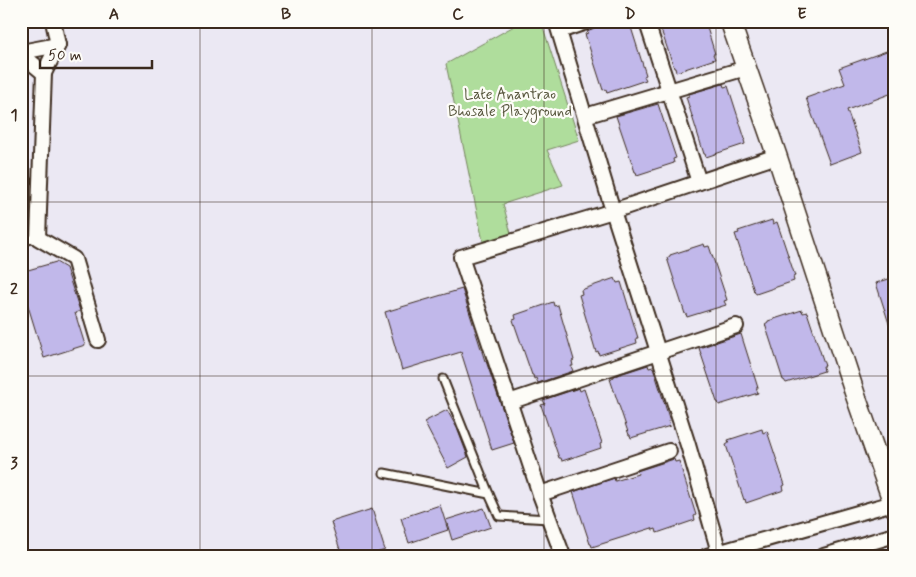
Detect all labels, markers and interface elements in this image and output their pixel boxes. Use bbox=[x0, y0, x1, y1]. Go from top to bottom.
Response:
text: A bbox=[109, 4, 119, 25]
text: B bbox=[281, 4, 291, 25]
text: C bbox=[452, 4, 464, 25]
text: D bbox=[624, 4, 636, 25]
text: E bbox=[797, 4, 807, 25]
scale bar bbox=[40, 38, 152, 70]
text: 50 m bbox=[48, 46, 82, 66]
park label: Late Anantrao Bhosale Playground bbox=[448, 85, 572, 123]
text: 1 bbox=[10, 105, 18, 126]
text: 2 bbox=[10, 279, 18, 300]
text: 3 bbox=[10, 453, 18, 474]

